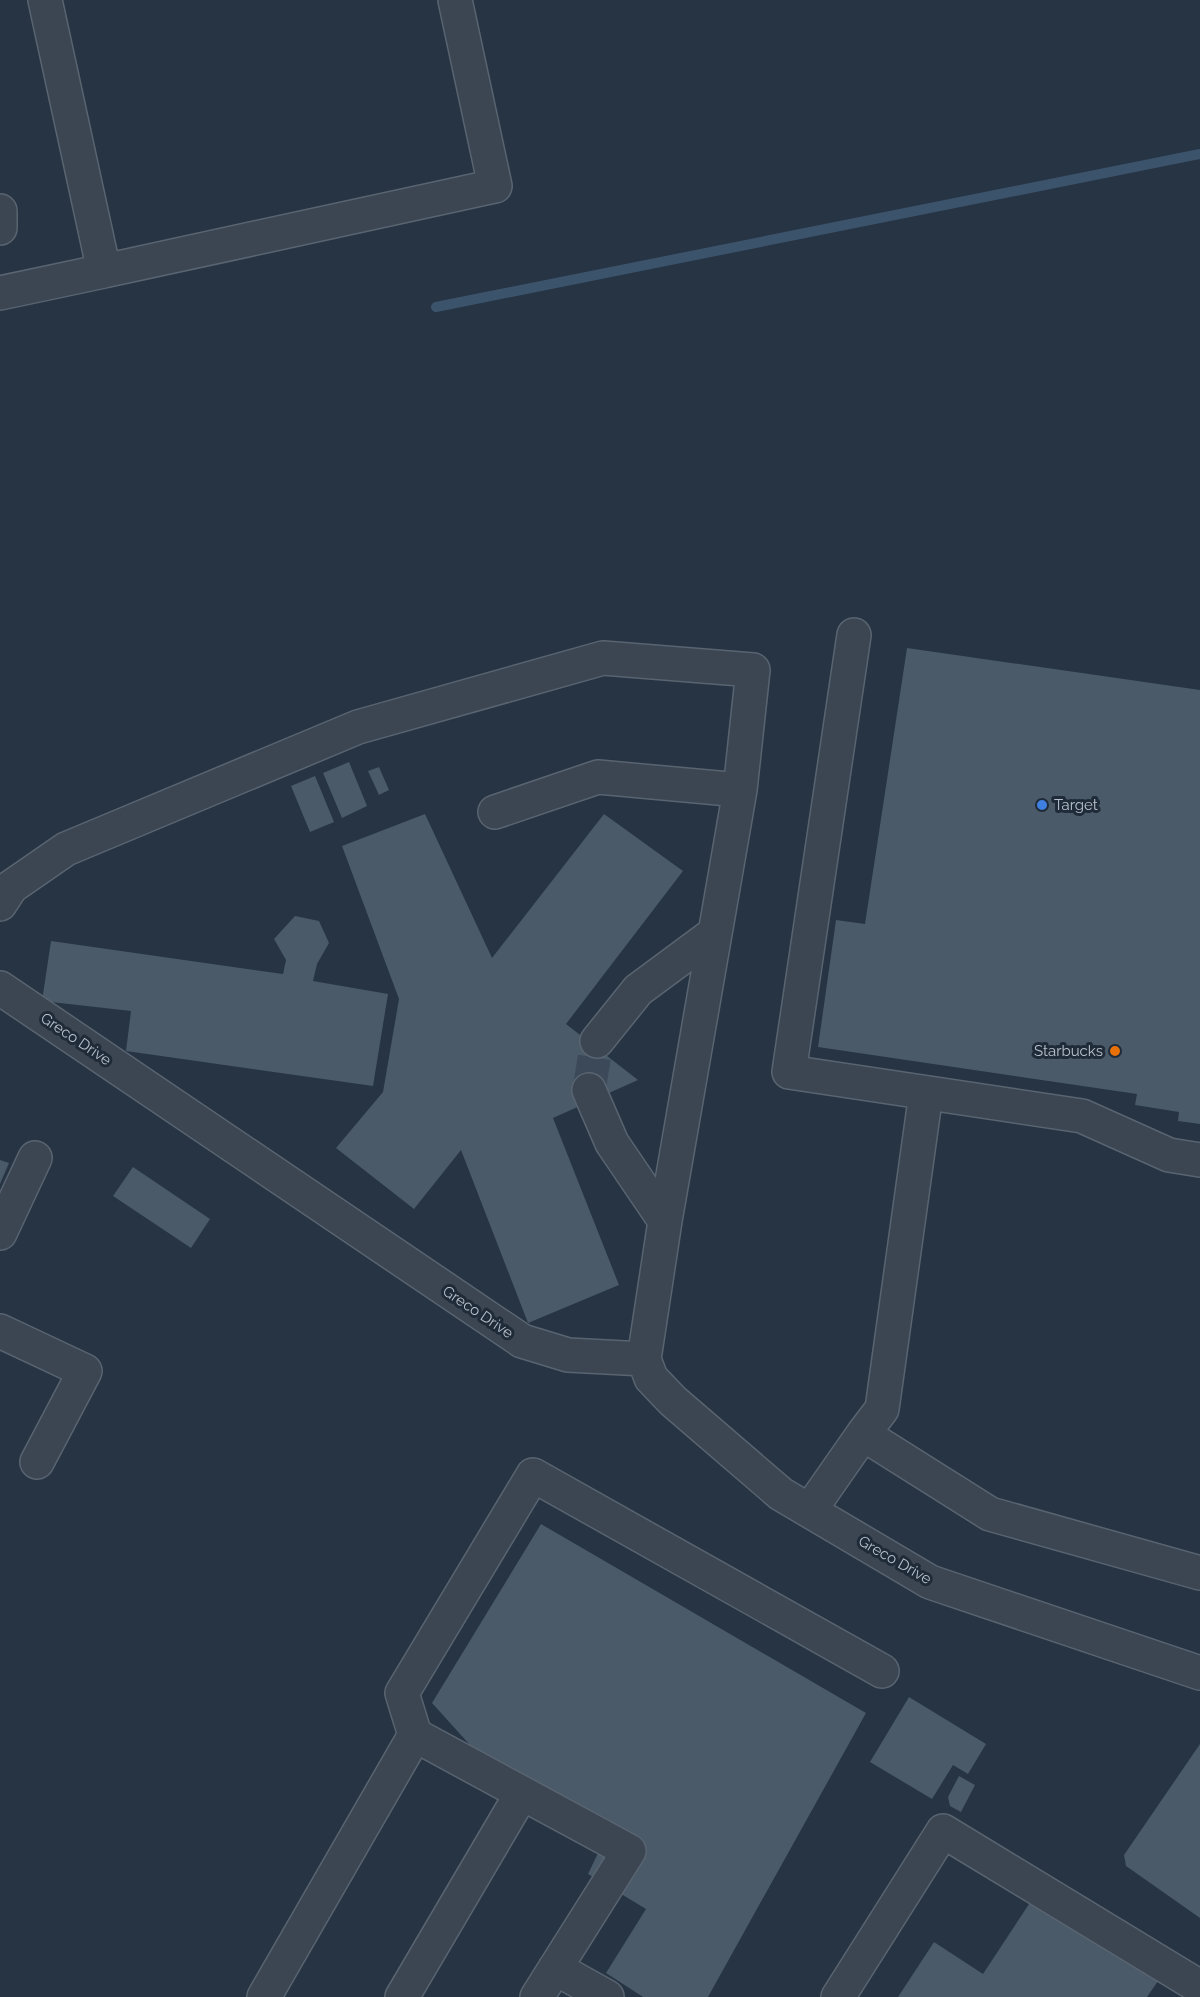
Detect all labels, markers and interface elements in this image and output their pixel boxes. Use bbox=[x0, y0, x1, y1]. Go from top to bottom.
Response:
place label: Target bbox=[1054, 796, 1098, 814]
marker: Target bbox=[1035, 798, 1049, 812]
street label: Greco Drive bbox=[37, 1009, 115, 1069]
place label: Starbucks bbox=[1034, 1042, 1103, 1060]
marker: Starbucks bbox=[1108, 1044, 1122, 1058]
street label: Greco Drive bbox=[439, 1282, 517, 1342]
street label: Greco Drive bbox=[855, 1532, 935, 1588]

